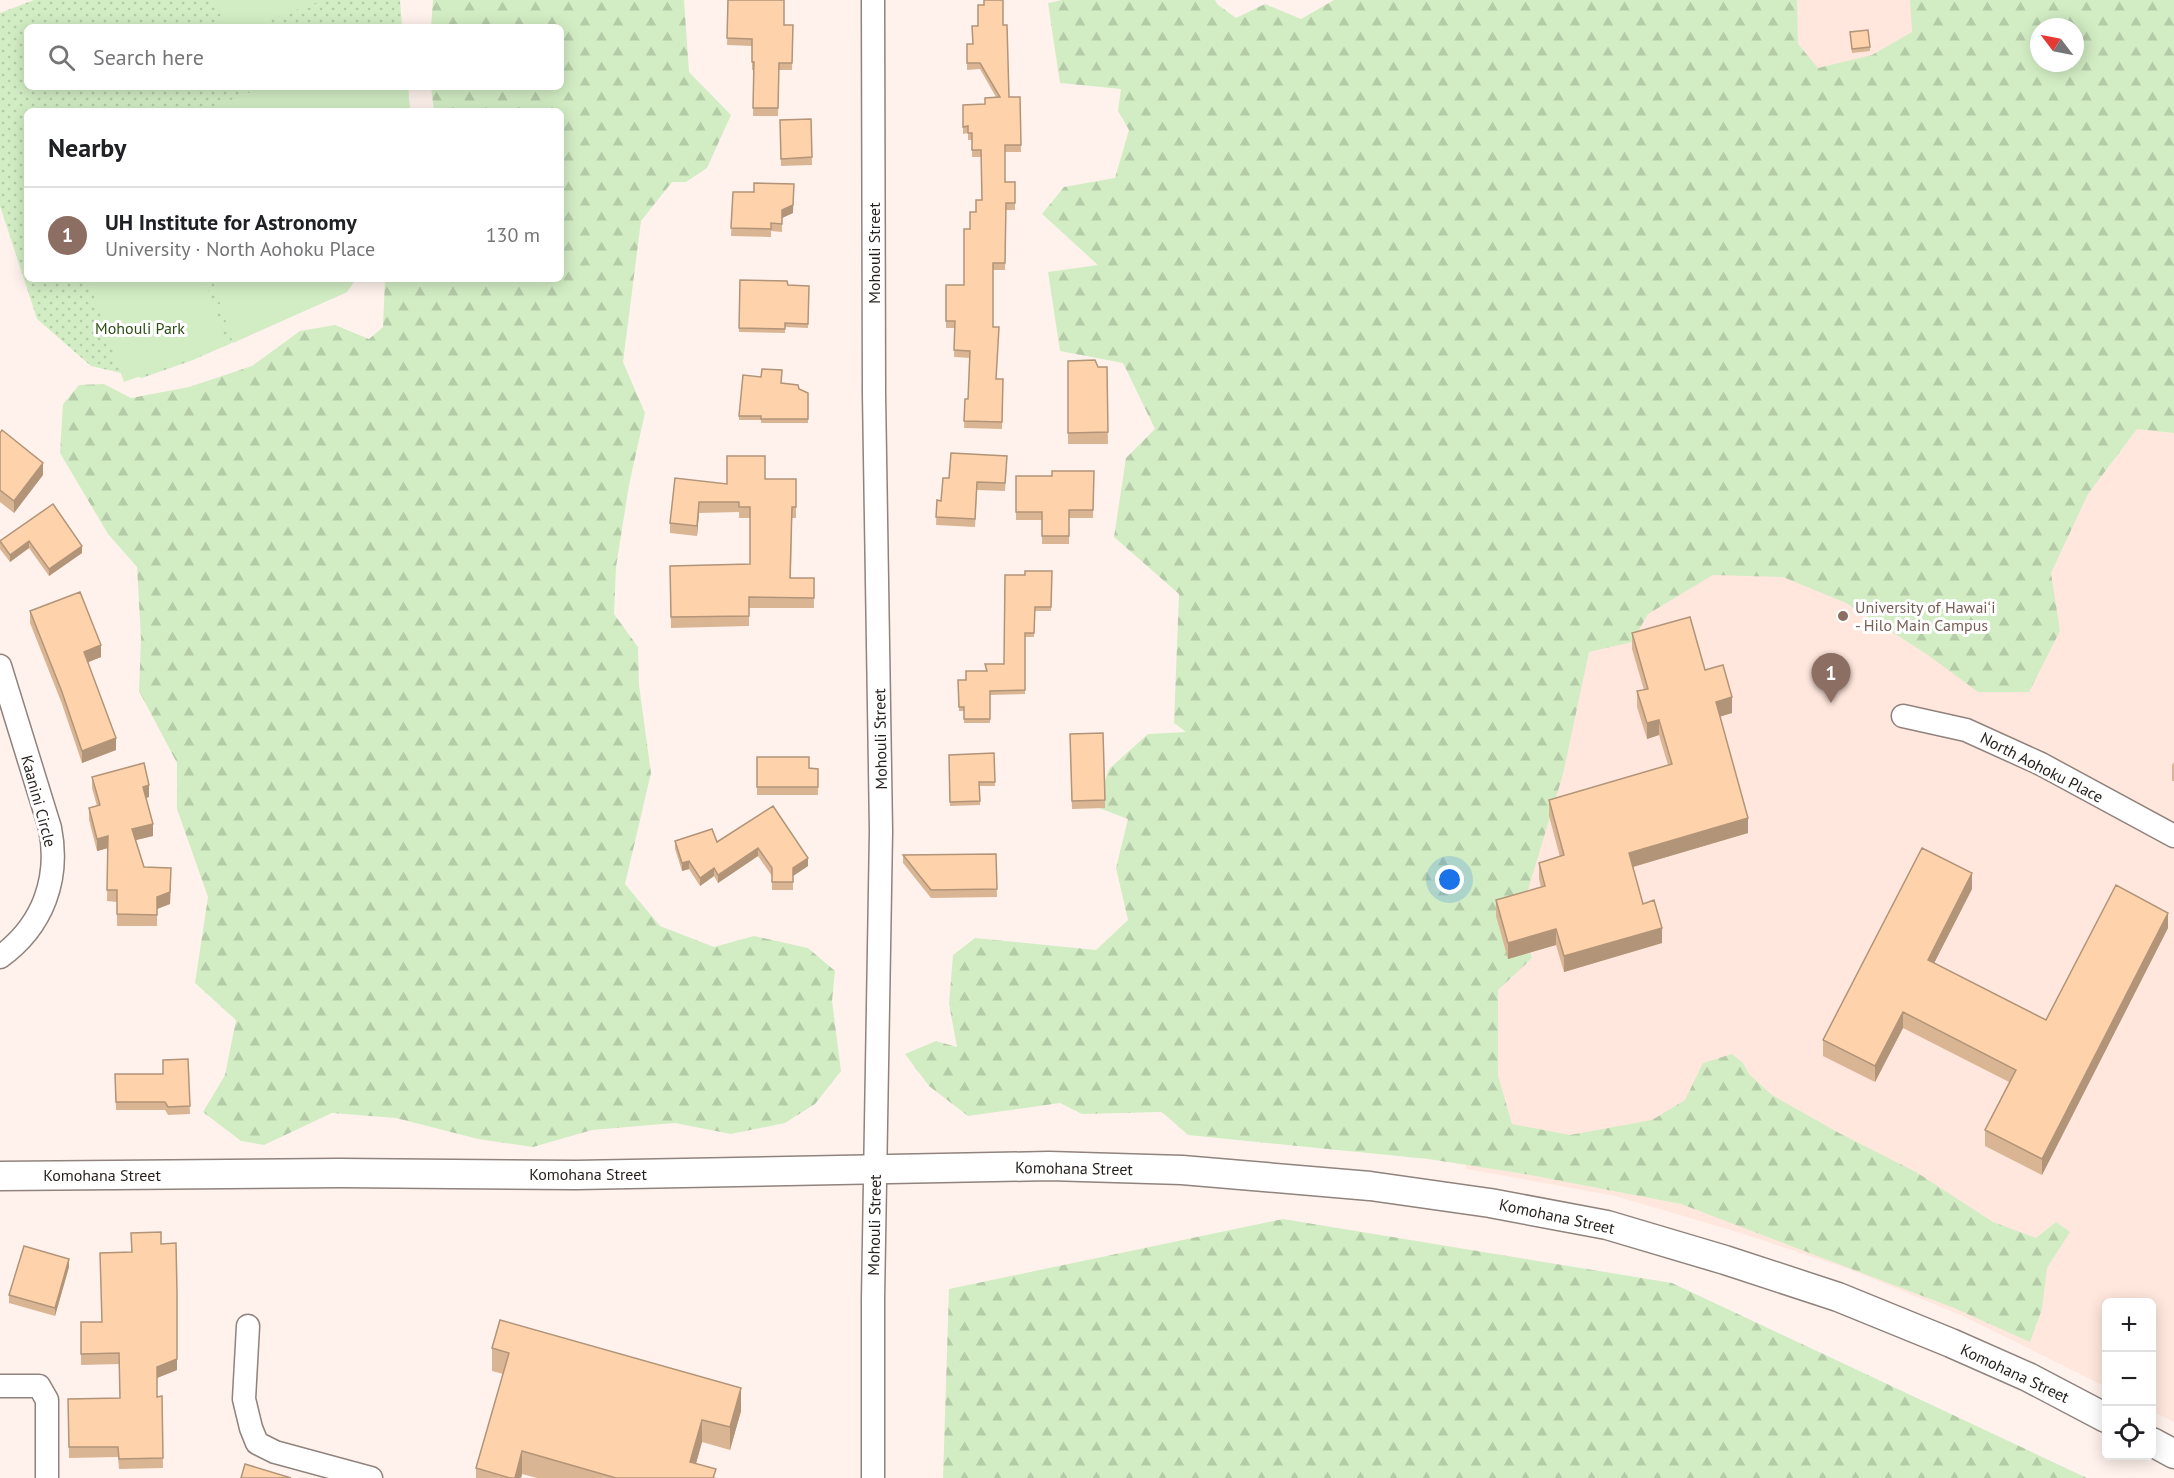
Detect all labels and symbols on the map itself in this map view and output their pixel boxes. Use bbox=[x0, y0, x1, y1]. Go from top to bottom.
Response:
north arrow bbox=[2030, 18, 2084, 72]
street label: Mohouli Street bbox=[864, 202, 884, 304]
park label: Mohouli Park bbox=[95, 318, 185, 338]
place label: University of Hawaiʻi - Hilo Main Campus bbox=[1855, 597, 1995, 635]
marker: University of Hawaiʻi - Hilo Main Campus bbox=[1836, 609, 1850, 623]
pin: 1 bbox=[1812, 654, 1850, 703]
street label: Mohouli Street bbox=[869, 688, 891, 790]
street label: North Aohoku Place bbox=[1977, 727, 2107, 807]
street label: Kaanini Circle bbox=[17, 753, 61, 849]
your location bbox=[1435, 865, 1464, 894]
street label: Komohana Street bbox=[1015, 1157, 1134, 1179]
street label: Komohana Street bbox=[529, 1164, 647, 1184]
street label: Komohana Street bbox=[43, 1165, 161, 1185]
street label: Mohouli Street bbox=[863, 1174, 885, 1276]
street label: Komohana Street bbox=[1497, 1194, 1617, 1238]
street label: Komohana Street bbox=[1957, 1339, 2073, 1407]

